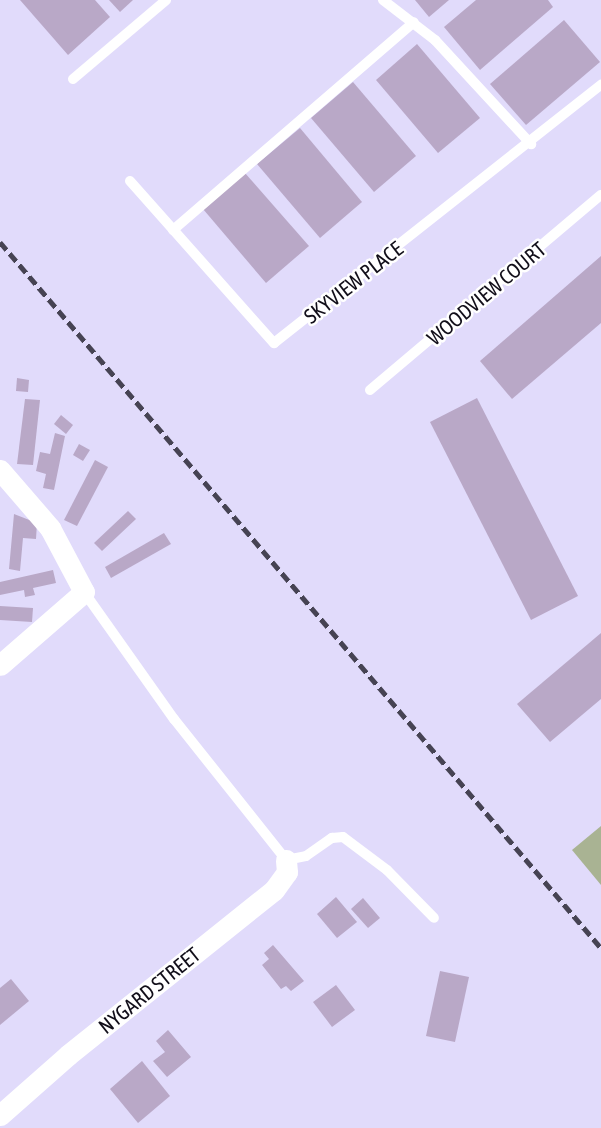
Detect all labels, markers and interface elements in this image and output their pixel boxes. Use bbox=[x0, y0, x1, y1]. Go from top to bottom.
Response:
street label: SKYVIEW PLACE bbox=[299, 236, 407, 328]
street label: WOODVIEW COURT bbox=[422, 236, 550, 350]
street label: NYGARD STREET bbox=[93, 941, 205, 1039]

